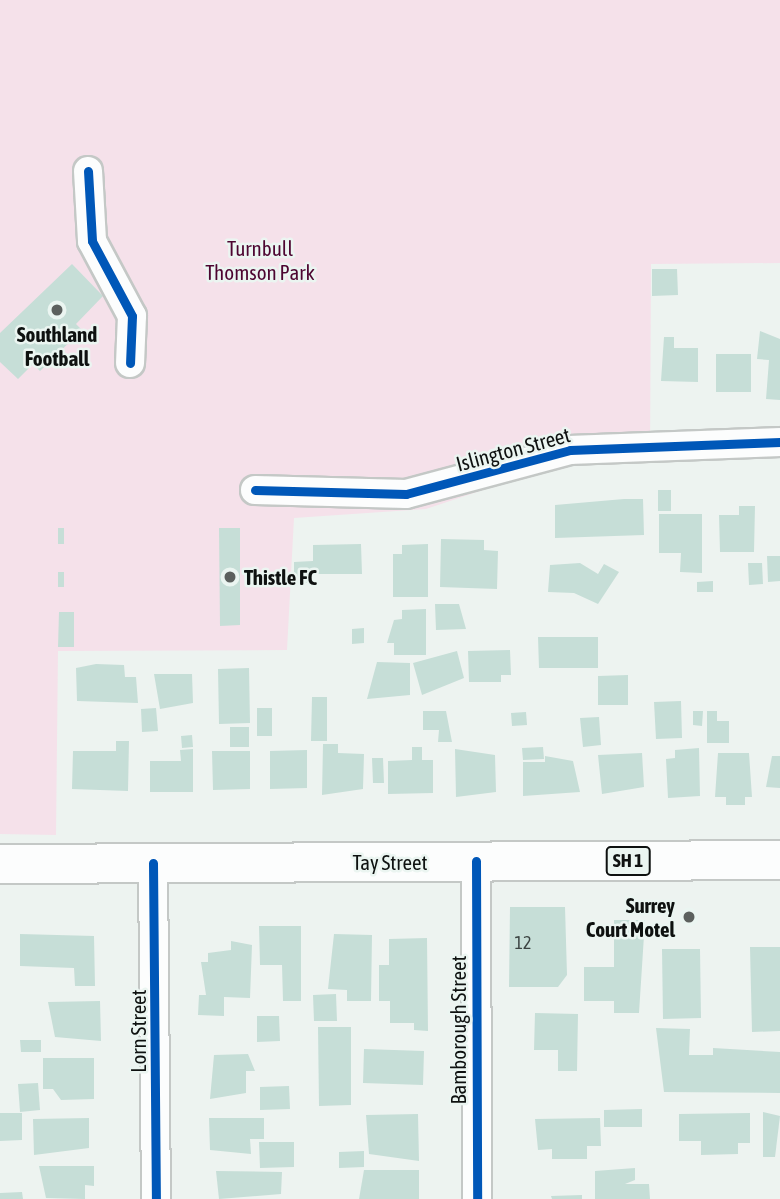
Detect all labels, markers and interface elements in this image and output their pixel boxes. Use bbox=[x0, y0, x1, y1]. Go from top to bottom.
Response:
park label: Turnbull Thomson Park bbox=[205, 235, 315, 285]
marker: Southland Football bbox=[49, 302, 65, 318]
place label: Southland Football bbox=[17, 321, 97, 371]
street label: Islington Street bbox=[453, 422, 573, 476]
place label: Thistle FC bbox=[244, 564, 317, 590]
marker: Thistle FC bbox=[222, 569, 238, 585]
road number: SH 1 bbox=[605, 846, 651, 876]
street label: Tay Street bbox=[352, 849, 428, 875]
place label: Surrey Court Motel bbox=[586, 892, 675, 942]
marker: Surrey Court Motel bbox=[681, 909, 697, 925]
house number: 12 bbox=[515, 932, 531, 954]
street label: Bamborough Street bbox=[445, 955, 471, 1105]
street label: Lorn Street bbox=[125, 989, 151, 1073]

